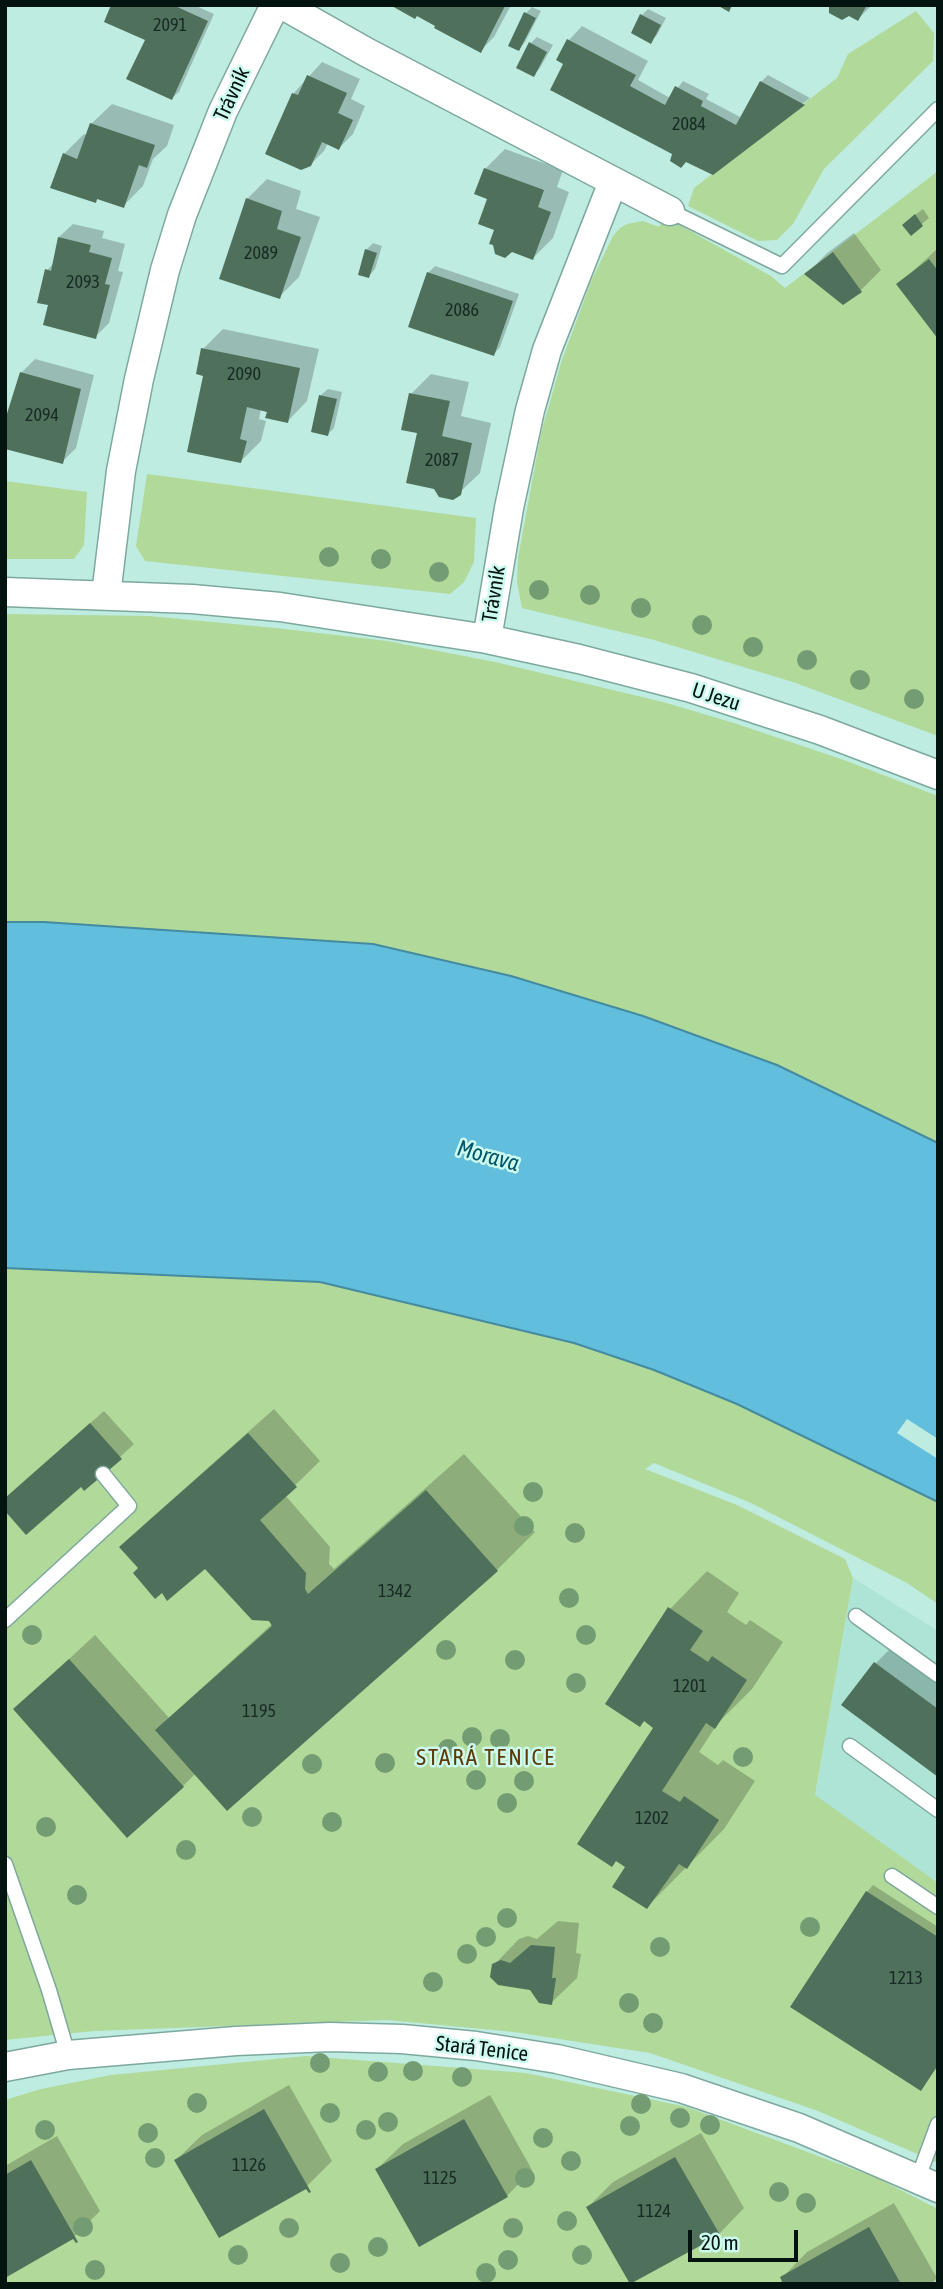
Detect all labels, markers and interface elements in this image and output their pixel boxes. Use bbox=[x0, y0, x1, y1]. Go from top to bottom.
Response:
house number: 2091 bbox=[153, 14, 187, 36]
street label: Trávník bbox=[209, 63, 255, 125]
house number: 2084 bbox=[672, 113, 706, 135]
house number: 2089 bbox=[244, 242, 278, 264]
house number: 2093 bbox=[66, 271, 100, 293]
house number: 2086 bbox=[445, 299, 479, 321]
house number: 2090 bbox=[227, 363, 261, 385]
house number: 2094 bbox=[25, 404, 59, 426]
house number: 2087 bbox=[425, 449, 459, 471]
street label: Trávník bbox=[477, 564, 511, 624]
street label: U Jezu bbox=[689, 677, 743, 717]
water label: Morava bbox=[454, 1135, 522, 1177]
house number: 1342 bbox=[378, 1580, 412, 1602]
house number: 1201 bbox=[673, 1675, 707, 1697]
house number: 1195 bbox=[242, 1700, 276, 1722]
district label: STARÁ TENICE bbox=[418, 1744, 554, 1772]
house number: 1202 bbox=[635, 1807, 669, 1829]
house number: 1213 bbox=[889, 1967, 923, 1989]
street label: Stará Tenice bbox=[434, 2031, 530, 2067]
house number: 1126 bbox=[232, 2154, 266, 2176]
house number: 1125 bbox=[423, 2167, 457, 2189]
house number: 1124 bbox=[637, 2200, 671, 2222]
scale bar bbox=[691, 2216, 801, 2260]
text: 20 m bbox=[701, 2230, 739, 2254]

